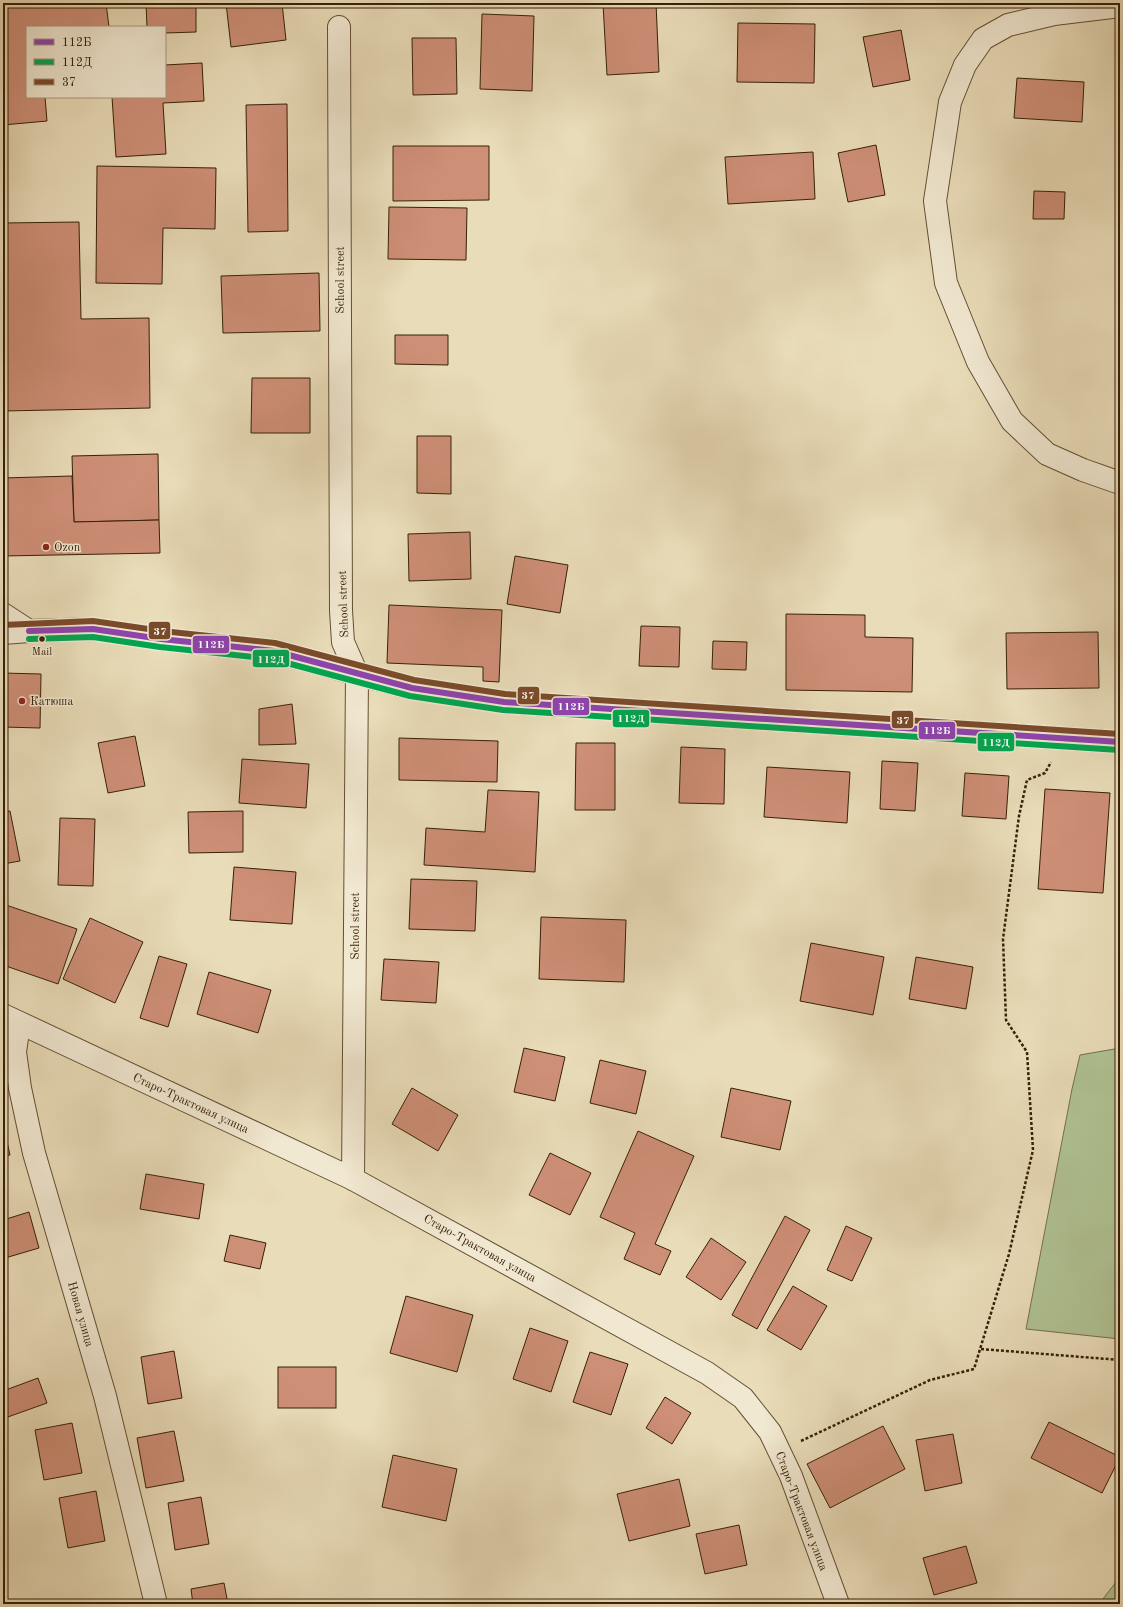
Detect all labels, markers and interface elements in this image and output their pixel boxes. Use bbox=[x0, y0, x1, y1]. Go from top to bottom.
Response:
legend bbox=[26, 26, 166, 98]
text: 112Б bbox=[62, 37, 91, 49]
text: 112Д bbox=[62, 57, 92, 69]
text: 37 bbox=[62, 77, 76, 89]
street label: School street bbox=[335, 246, 347, 314]
marker: Ozon bbox=[41, 542, 51, 552]
place label: Ozon bbox=[54, 542, 81, 554]
street label: School street bbox=[337, 570, 351, 638]
line badge: 37 bbox=[148, 621, 171, 640]
text: 37 bbox=[154, 627, 166, 638]
marker: Mail bbox=[37, 634, 47, 644]
line badge: 112Б bbox=[192, 635, 230, 654]
text: 112Б bbox=[198, 640, 225, 651]
place label: Mail bbox=[32, 647, 52, 658]
line badge: 112Д bbox=[252, 649, 290, 668]
text: 112Д bbox=[257, 655, 285, 666]
line badge: 37 bbox=[517, 686, 540, 705]
text: 37 bbox=[522, 691, 534, 702]
marker: Катюша bbox=[17, 696, 27, 706]
place label: Катюша bbox=[30, 696, 73, 708]
line badge: 112Б bbox=[552, 697, 590, 716]
text: 112Б bbox=[558, 702, 585, 713]
line badge: 112Д bbox=[612, 709, 650, 728]
line badge: 37 bbox=[891, 710, 914, 729]
text: 112Д bbox=[617, 714, 645, 725]
text: 37 bbox=[897, 716, 909, 727]
line badge: 112Б bbox=[918, 721, 956, 740]
text: 112Б bbox=[924, 726, 951, 737]
line badge: 112Д bbox=[977, 732, 1015, 752]
text: 112Д bbox=[982, 738, 1010, 749]
street label: School street bbox=[350, 892, 362, 960]
street label: Старо-Трактовая улица bbox=[131, 1072, 251, 1136]
street label: Старо-Трактовая улица bbox=[421, 1213, 538, 1285]
street label: Новая улица bbox=[65, 1280, 95, 1348]
street label: Старо-Трактовая улица bbox=[773, 1450, 829, 1573]

